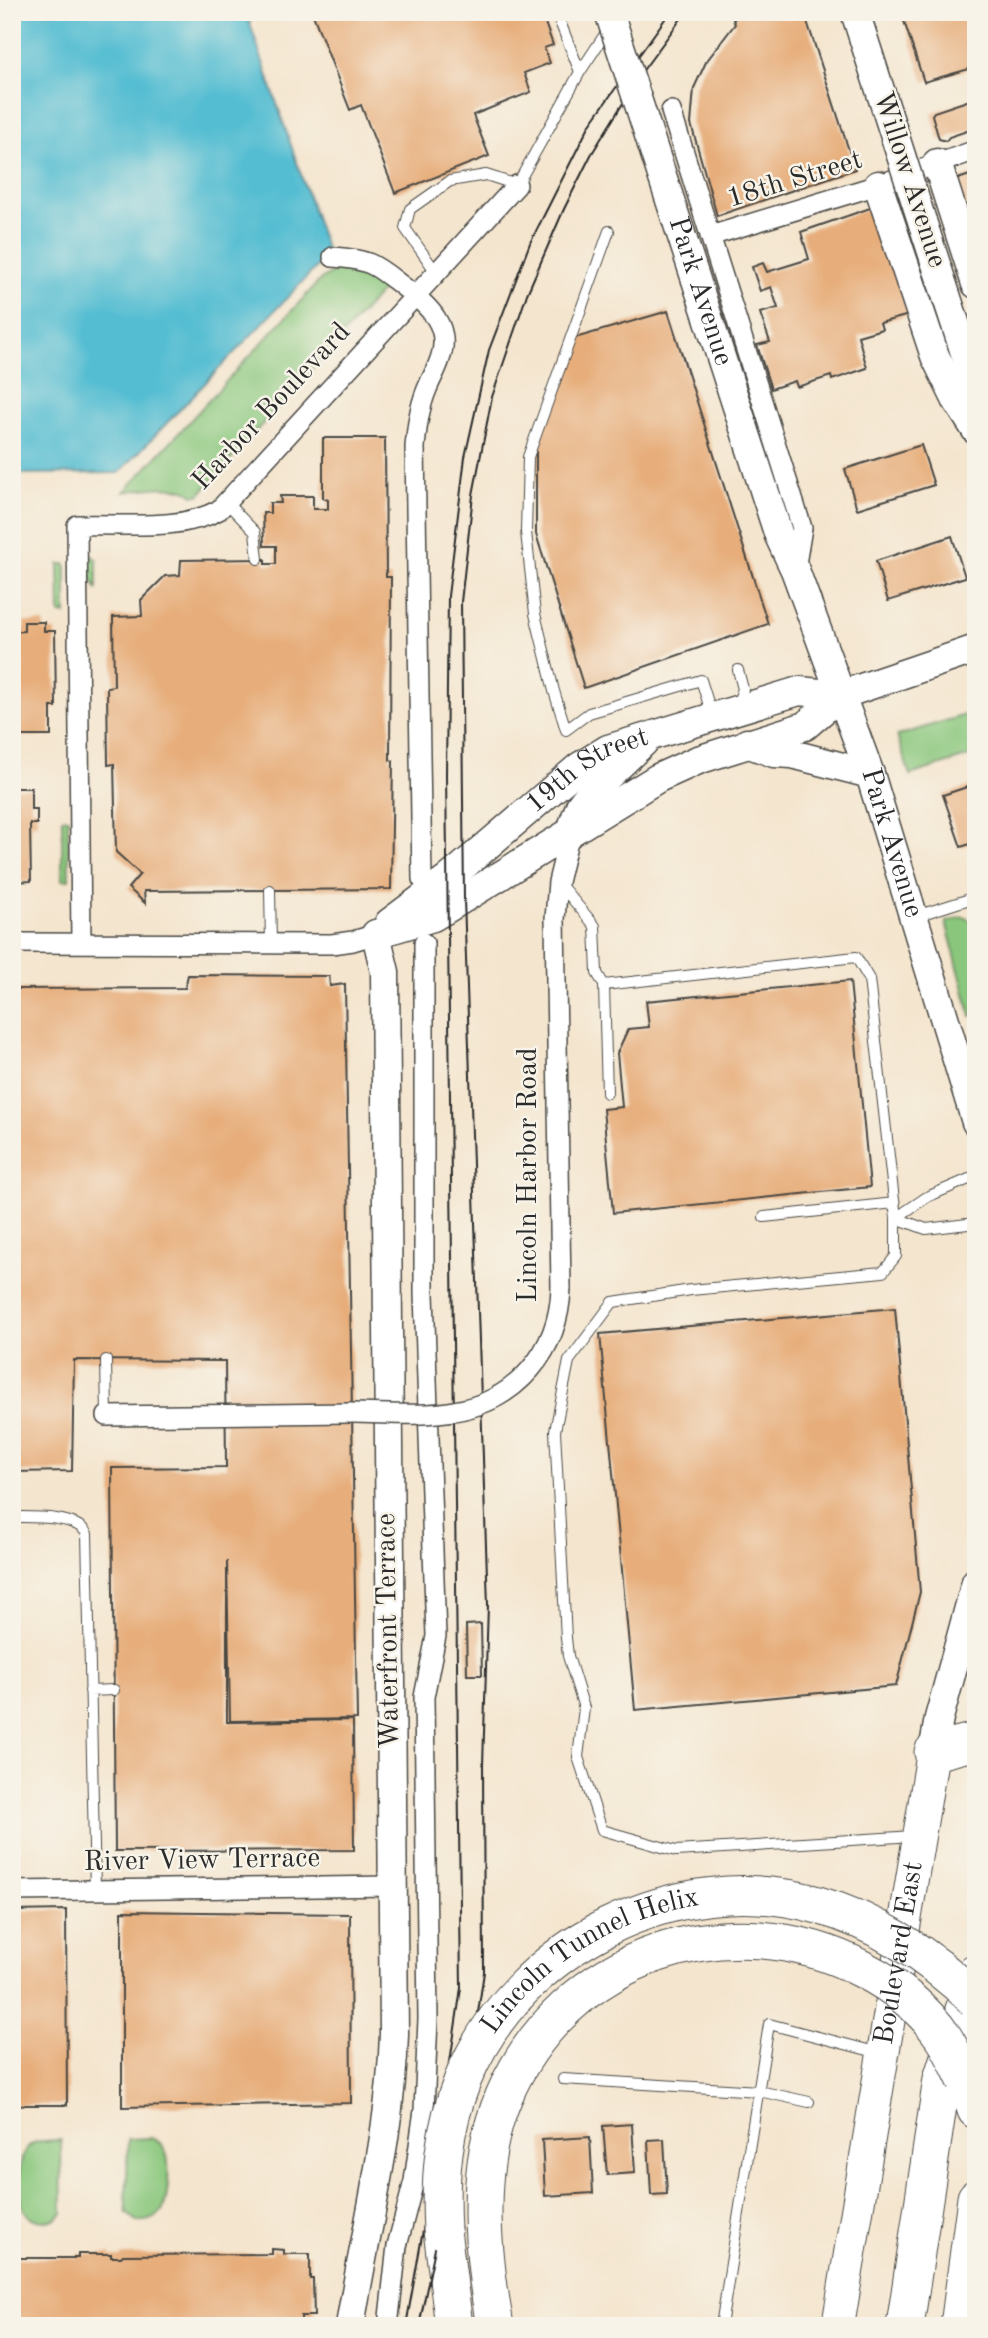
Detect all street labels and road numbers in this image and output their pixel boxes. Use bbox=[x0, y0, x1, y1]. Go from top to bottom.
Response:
street label: Willow Avenue bbox=[867, 89, 951, 271]
street label: 18th Street bbox=[724, 146, 866, 214]
street label: Park Avenue bbox=[663, 214, 737, 369]
street label: Harbor Boulevard bbox=[188, 318, 356, 496]
street label: 19th Street bbox=[521, 723, 652, 819]
street label: Park Avenue bbox=[855, 765, 927, 921]
street label: Lincoln Harbor Road bbox=[515, 1047, 543, 1303]
street label: Waterfront Terrace bbox=[373, 1513, 405, 1749]
street label: River View Terrace bbox=[84, 1845, 320, 1877]
street label: Boulevard East bbox=[871, 1859, 929, 2047]
street label: Lincoln Tunnel Helix bbox=[477, 1884, 701, 2039]

